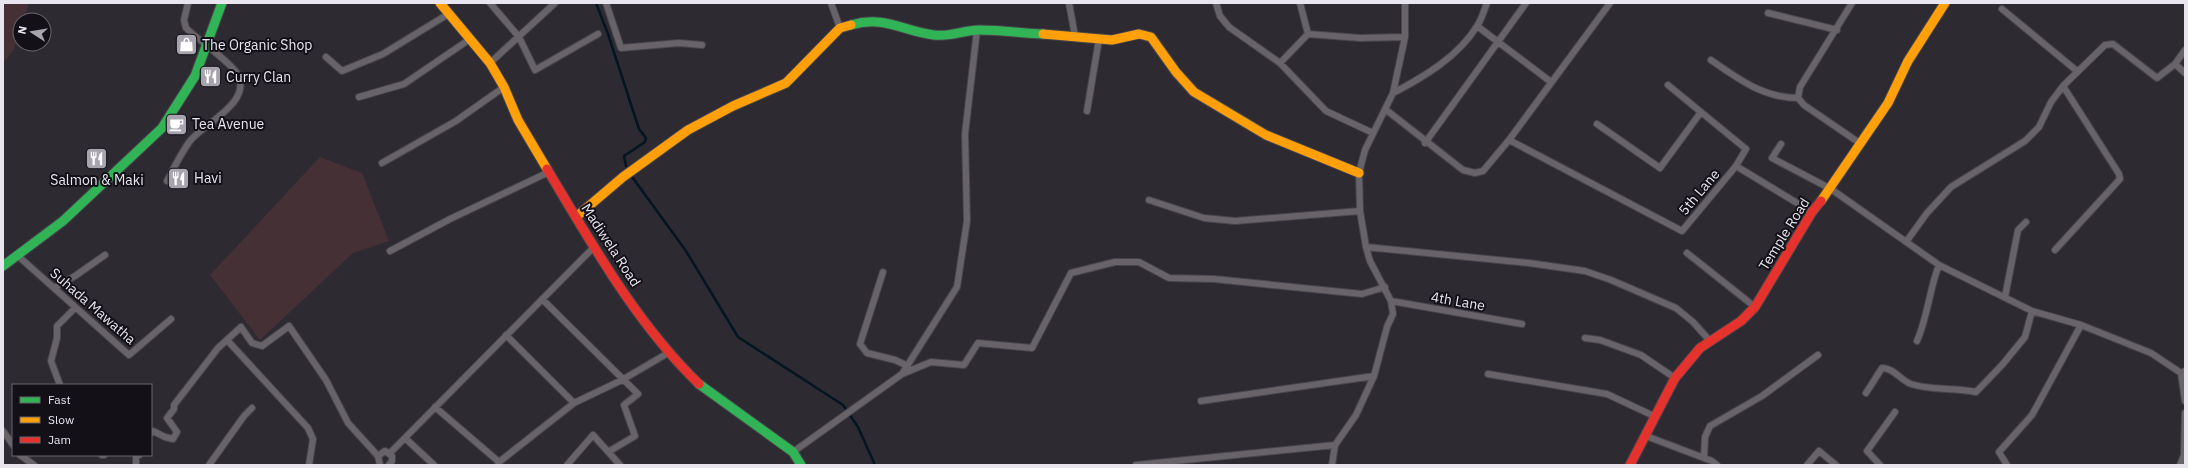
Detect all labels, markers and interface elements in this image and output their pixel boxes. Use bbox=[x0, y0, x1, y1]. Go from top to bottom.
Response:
north arrow bbox=[12, 12, 52, 52]
text: N bbox=[15, 25, 30, 35]
shop icon: The Organic Shop bbox=[174, 32, 200, 58]
place label: The Organic Shop bbox=[202, 36, 312, 54]
restaurant icon: Curry Clan bbox=[198, 64, 224, 90]
place label: Curry Clan bbox=[226, 68, 291, 86]
cafe icon: Tea Avenue bbox=[164, 111, 190, 137]
place label: Tea Avenue bbox=[192, 115, 265, 133]
restaurant icon: Salmon & Maki bbox=[84, 145, 110, 171]
restaurant icon: Havi bbox=[166, 165, 192, 191]
street label: 5th Lane bbox=[1675, 165, 1724, 219]
place label: Havi bbox=[194, 169, 222, 187]
place label: Salmon & Maki bbox=[50, 171, 144, 189]
street label: Temple Road bbox=[1755, 194, 1813, 274]
street label: Madiwela Road bbox=[577, 200, 645, 290]
street label: Suhada Mawatha bbox=[46, 264, 140, 348]
street label: 4th Lane bbox=[1430, 287, 1487, 315]
legend bbox=[12, 384, 152, 456]
text: Fast bbox=[48, 392, 71, 407]
text: Slow bbox=[48, 412, 74, 427]
text: Jam bbox=[48, 432, 71, 447]

